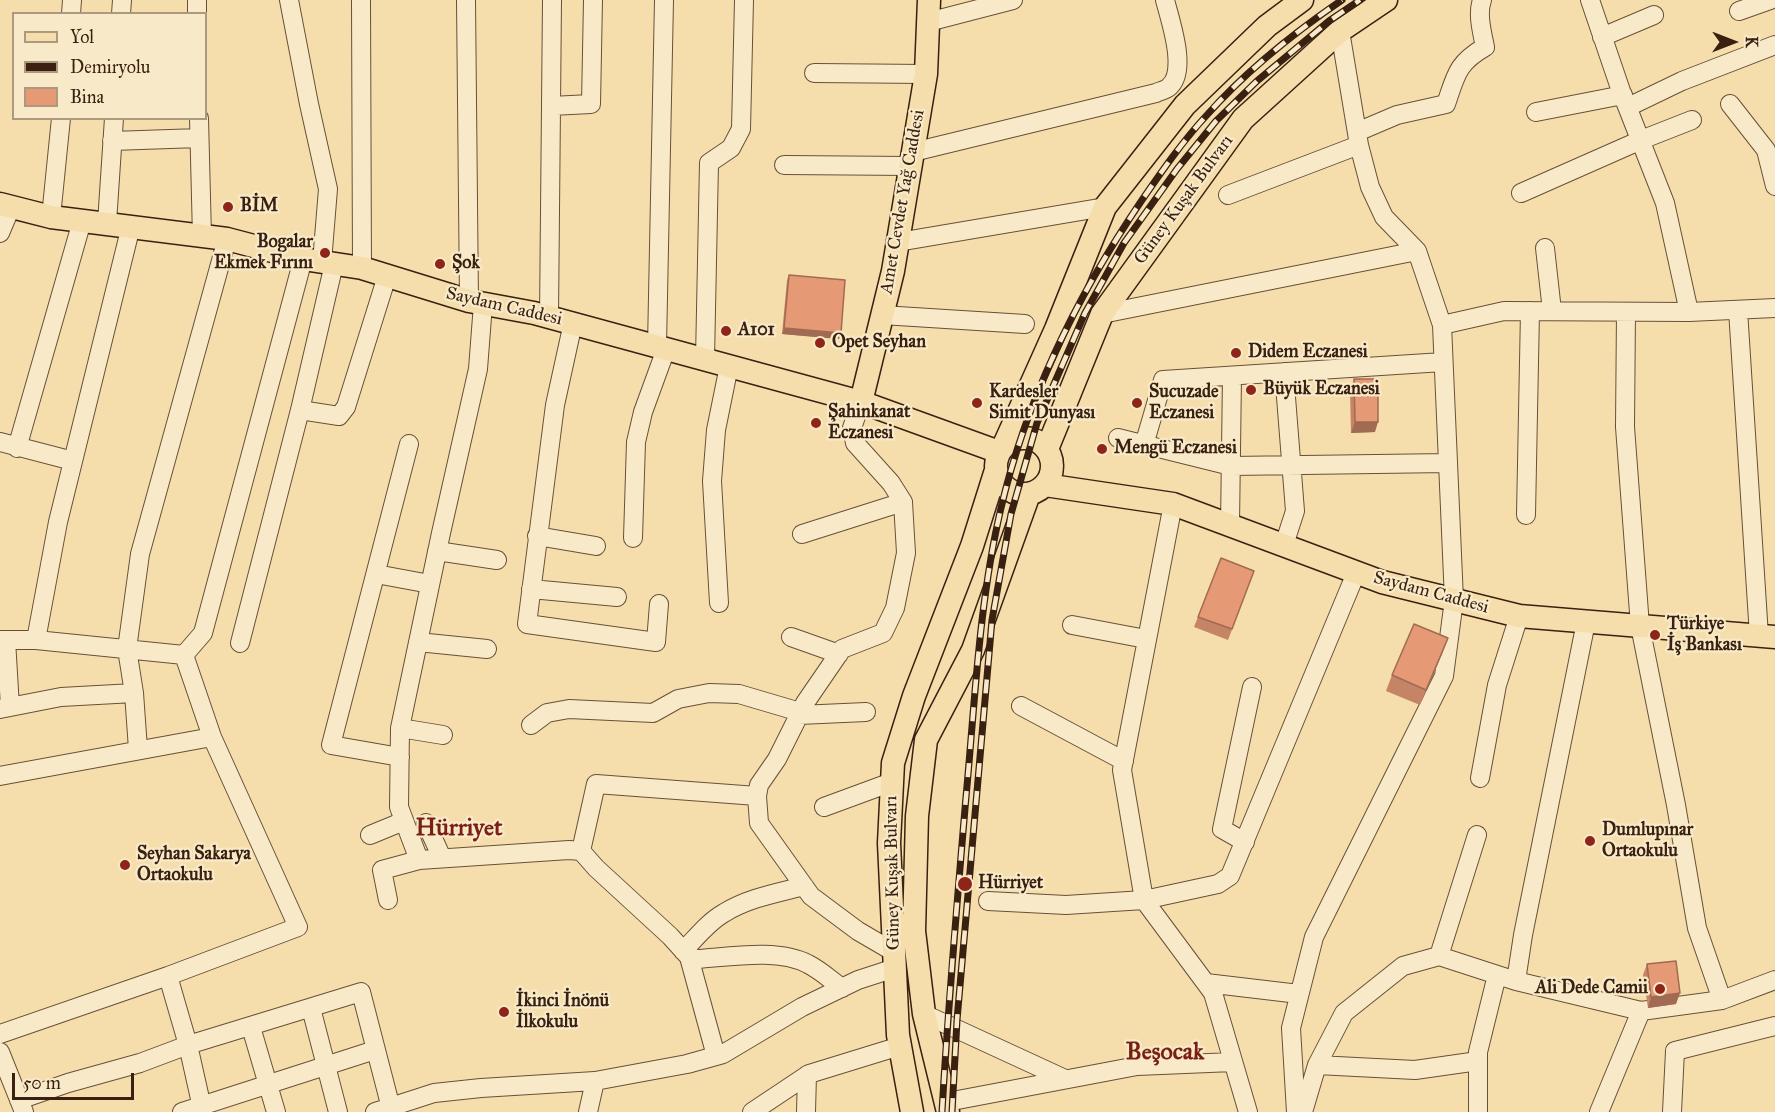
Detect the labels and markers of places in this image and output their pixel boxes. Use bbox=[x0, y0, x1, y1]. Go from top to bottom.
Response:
place label: BİM bbox=[240, 196, 278, 218]
marker: BİM bbox=[221, 200, 235, 214]
place label: Bogalar Ekmek Fırını bbox=[214, 232, 313, 274]
marker: Bogalar Ekmek Fırını bbox=[318, 246, 332, 260]
place label: Şok bbox=[452, 253, 480, 275]
marker: Şok bbox=[433, 257, 447, 271]
place label: A101 bbox=[738, 320, 775, 342]
marker: A101 bbox=[719, 324, 733, 338]
place label: Opet Seyhan bbox=[832, 332, 926, 354]
marker: Opet Seyhan bbox=[813, 336, 827, 350]
place label: Didem Eczanesi bbox=[1248, 342, 1368, 364]
marker: Didem Eczanesi bbox=[1229, 346, 1243, 360]
place label: Büyük Eczanesi bbox=[1263, 379, 1380, 401]
place label: Kardesler Simit Dunyası bbox=[989, 382, 1095, 424]
place label: Sucuzade Eczanesi bbox=[1149, 382, 1219, 424]
marker: Büyük Eczanesi bbox=[1244, 383, 1258, 397]
marker: Kardesler Simit Dunyası bbox=[970, 396, 984, 410]
marker: Sucuzade Eczanesi bbox=[1130, 396, 1144, 410]
place label: Şahinkanat Eczanesi bbox=[828, 402, 910, 444]
marker: Şahinkanat Eczanesi bbox=[809, 416, 823, 430]
place label: Mengü Eczanesi bbox=[1114, 438, 1237, 460]
marker: Mengü Eczanesi bbox=[1095, 442, 1109, 456]
place label: Türkiye İş Bankası bbox=[1667, 614, 1742, 656]
marker: Türkiye İş Bankası bbox=[1648, 628, 1662, 642]
place label: Dumlupınar Ortaokulu bbox=[1602, 820, 1693, 862]
marker: Dumlupınar Ortaokulu bbox=[1583, 834, 1597, 848]
place label: Seyhan Sakarya Ortaokulu bbox=[137, 844, 251, 886]
marker: Seyhan Sakarya Ortaokulu bbox=[118, 858, 132, 872]
place label: Hürriyet bbox=[978, 873, 1043, 895]
marker: Hürriyet bbox=[956, 875, 974, 893]
place label: Ali Dede Camii bbox=[1535, 978, 1648, 1000]
marker: Ali Dede Camii bbox=[1653, 982, 1667, 996]
place label: İkinci İnönü İlkokulu bbox=[516, 991, 609, 1034]
marker: İkinci İnönü İlkokulu bbox=[497, 1005, 511, 1019]

